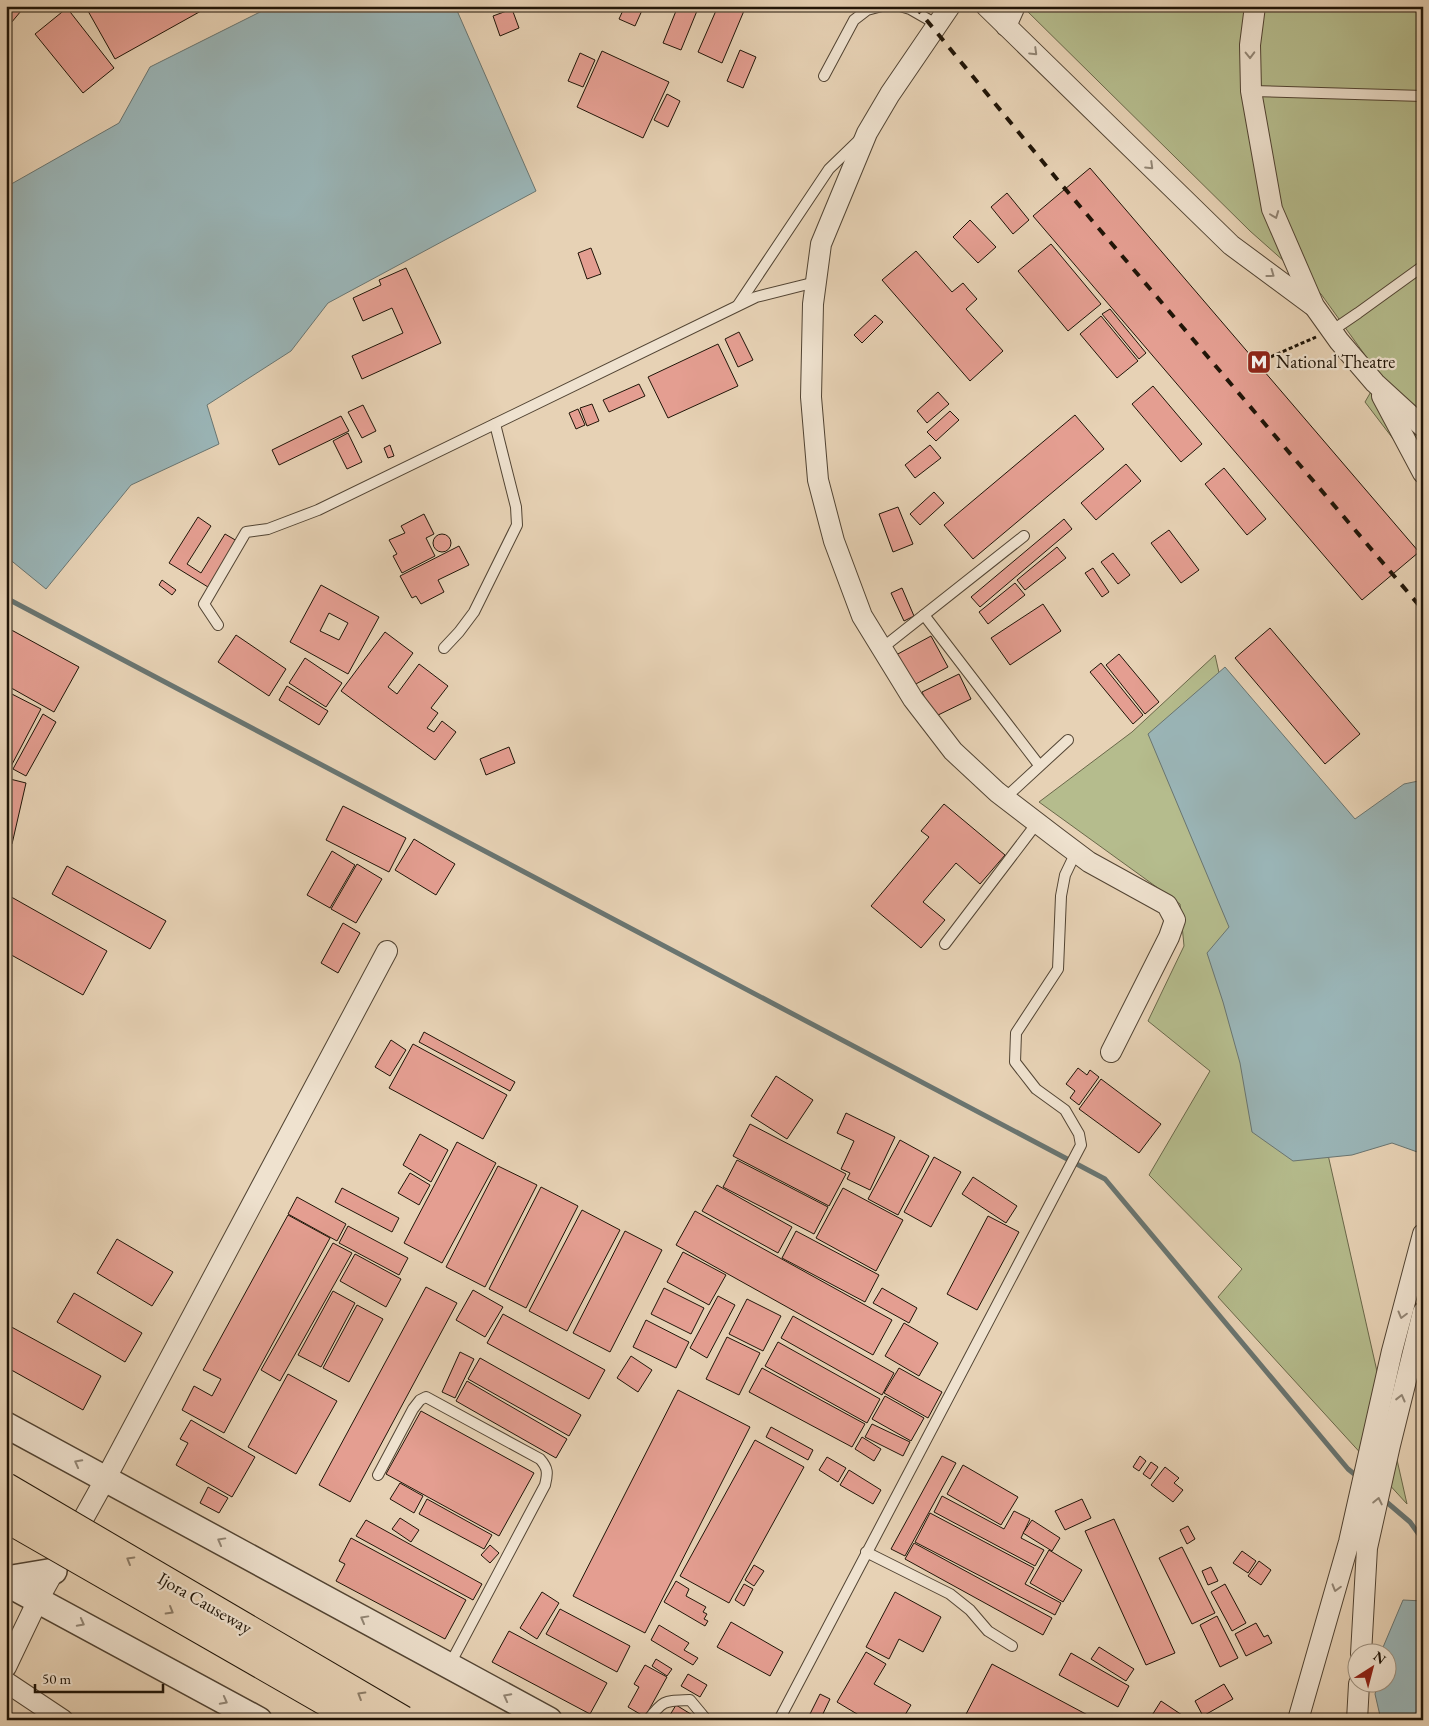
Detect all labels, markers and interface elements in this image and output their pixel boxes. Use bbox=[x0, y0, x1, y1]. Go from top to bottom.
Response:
one-way arrow bbox=[1028, 46, 1037, 55]
one-way arrow bbox=[1245, 51, 1255, 59]
one-way arrow bbox=[1144, 160, 1153, 169]
one-way arrow bbox=[1268, 210, 1279, 219]
one-way arrow bbox=[1265, 268, 1275, 277]
metro station icon: National Theatre bbox=[1246, 349, 1272, 375]
place label: National Theatre bbox=[1276, 350, 1395, 373]
one-way arrow bbox=[1397, 1310, 1407, 1318]
one-way arrow bbox=[1395, 1394, 1406, 1402]
one-way arrow bbox=[75, 1460, 84, 1470]
one-way arrow bbox=[1372, 1496, 1383, 1505]
one-way arrow bbox=[218, 1537, 227, 1547]
one-way arrow bbox=[126, 1557, 135, 1567]
street label: Ijora Causeway bbox=[154, 1566, 257, 1639]
one-way arrow bbox=[1331, 1584, 1341, 1592]
one-way arrow bbox=[165, 1605, 174, 1615]
one-way arrow bbox=[360, 1615, 369, 1625]
one-way arrow bbox=[76, 1617, 85, 1627]
north arrow bbox=[1346, 1644, 1396, 1694]
text: N bbox=[1370, 1647, 1390, 1668]
scale bar bbox=[35, 1661, 162, 1693]
text: 50 m bbox=[42, 1669, 71, 1688]
one-way arrow bbox=[358, 1691, 367, 1701]
one-way arrow bbox=[503, 1693, 512, 1703]
one-way arrow bbox=[218, 1694, 227, 1704]

